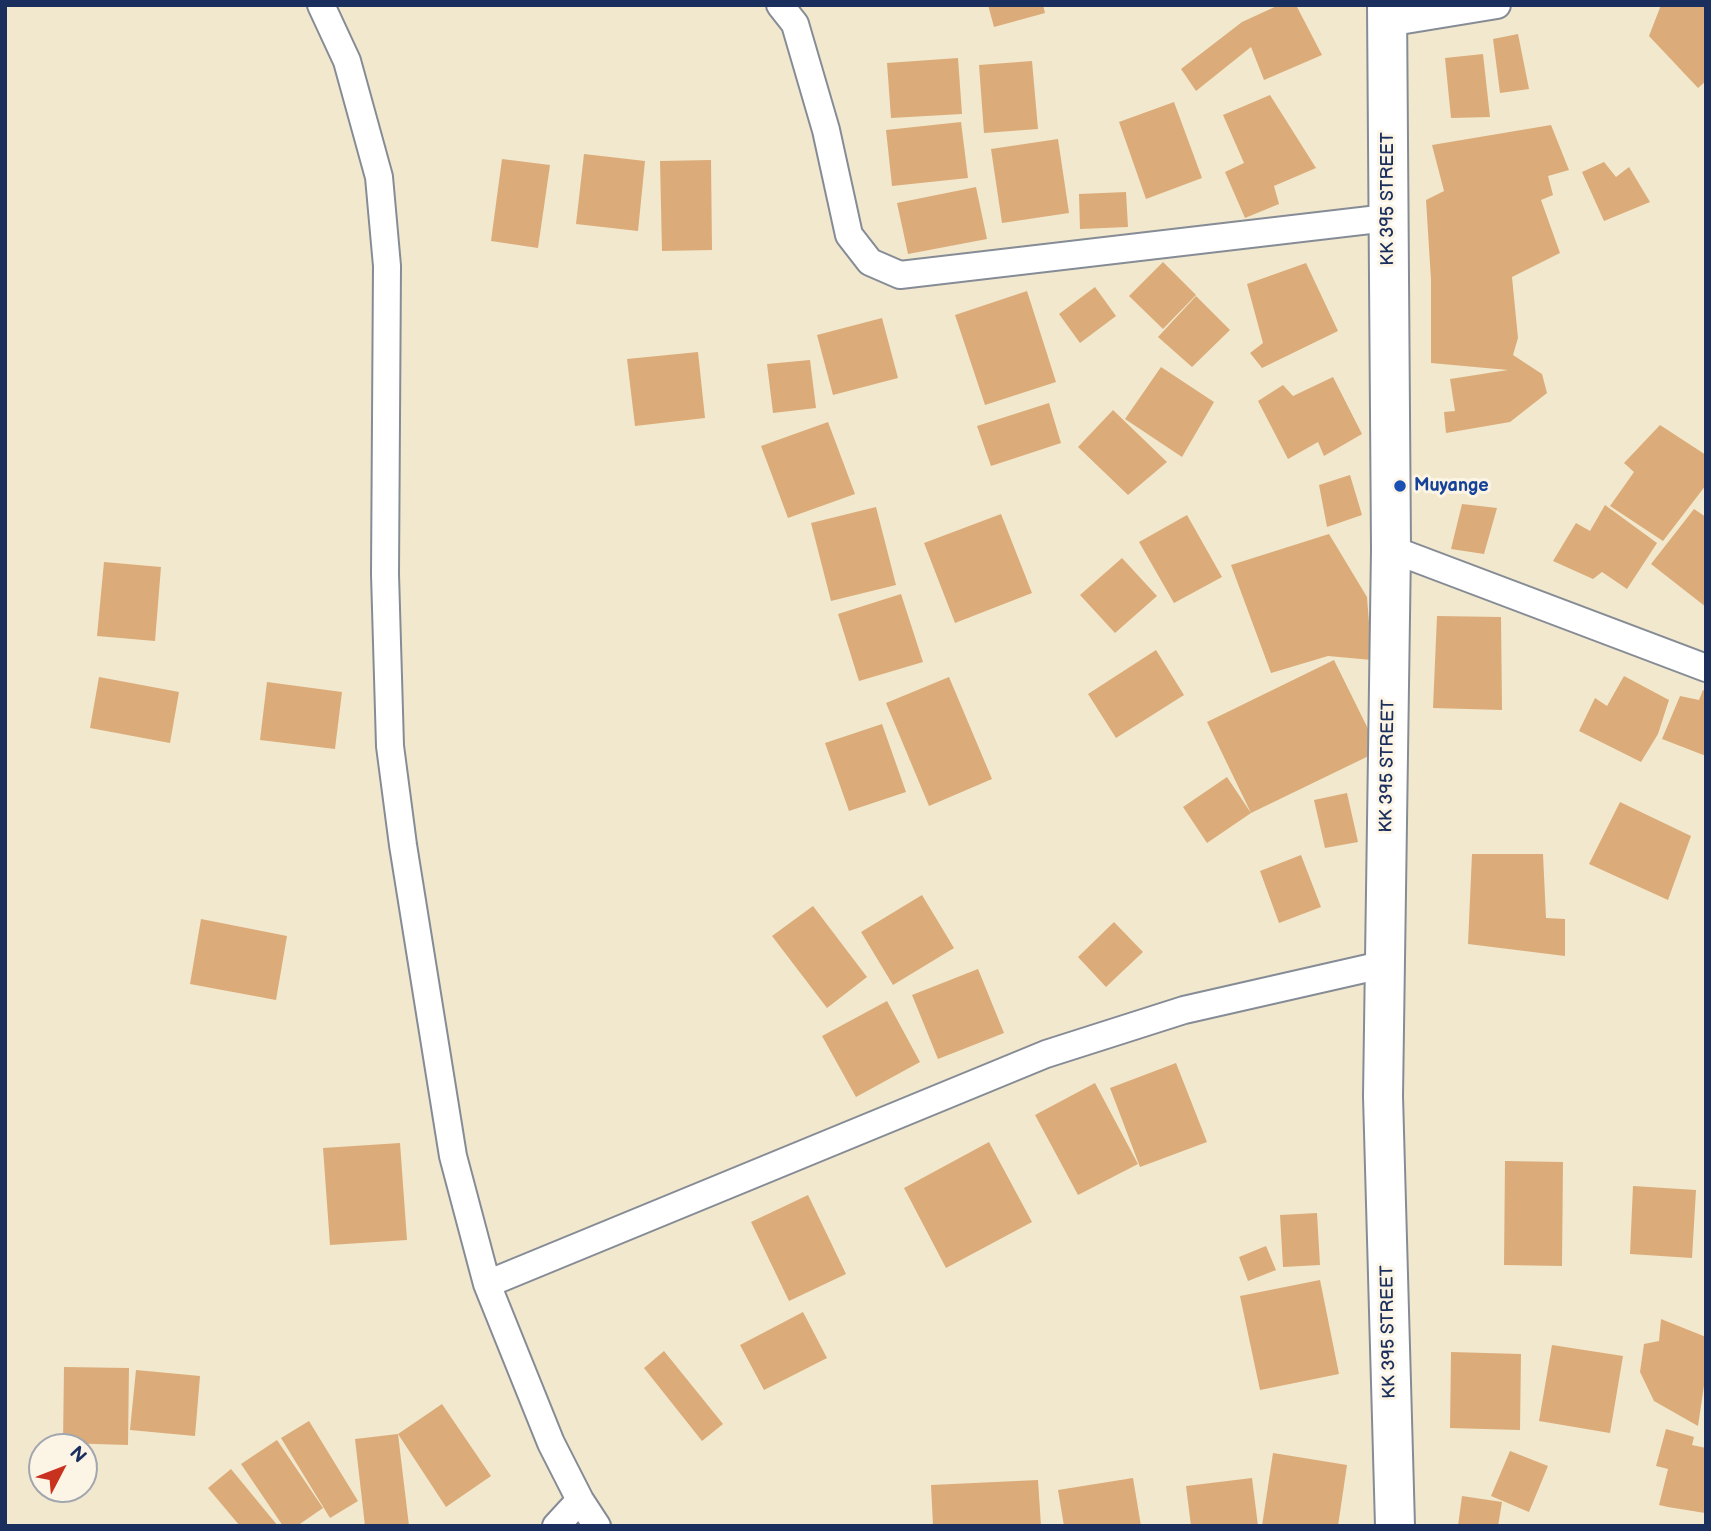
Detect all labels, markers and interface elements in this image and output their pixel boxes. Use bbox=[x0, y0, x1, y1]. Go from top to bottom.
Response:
street label: KK 395 STREET bbox=[1377, 132, 1399, 266]
place label: Muyange bbox=[1414, 475, 1489, 497]
marker: Muyange bbox=[1392, 478, 1408, 494]
street label: KK 395 STREET bbox=[1376, 699, 1400, 833]
street label: KK 395 STREET bbox=[1377, 1265, 1401, 1399]
north arrow bbox=[28, 1433, 98, 1503]
text: N bbox=[64, 1442, 91, 1468]

